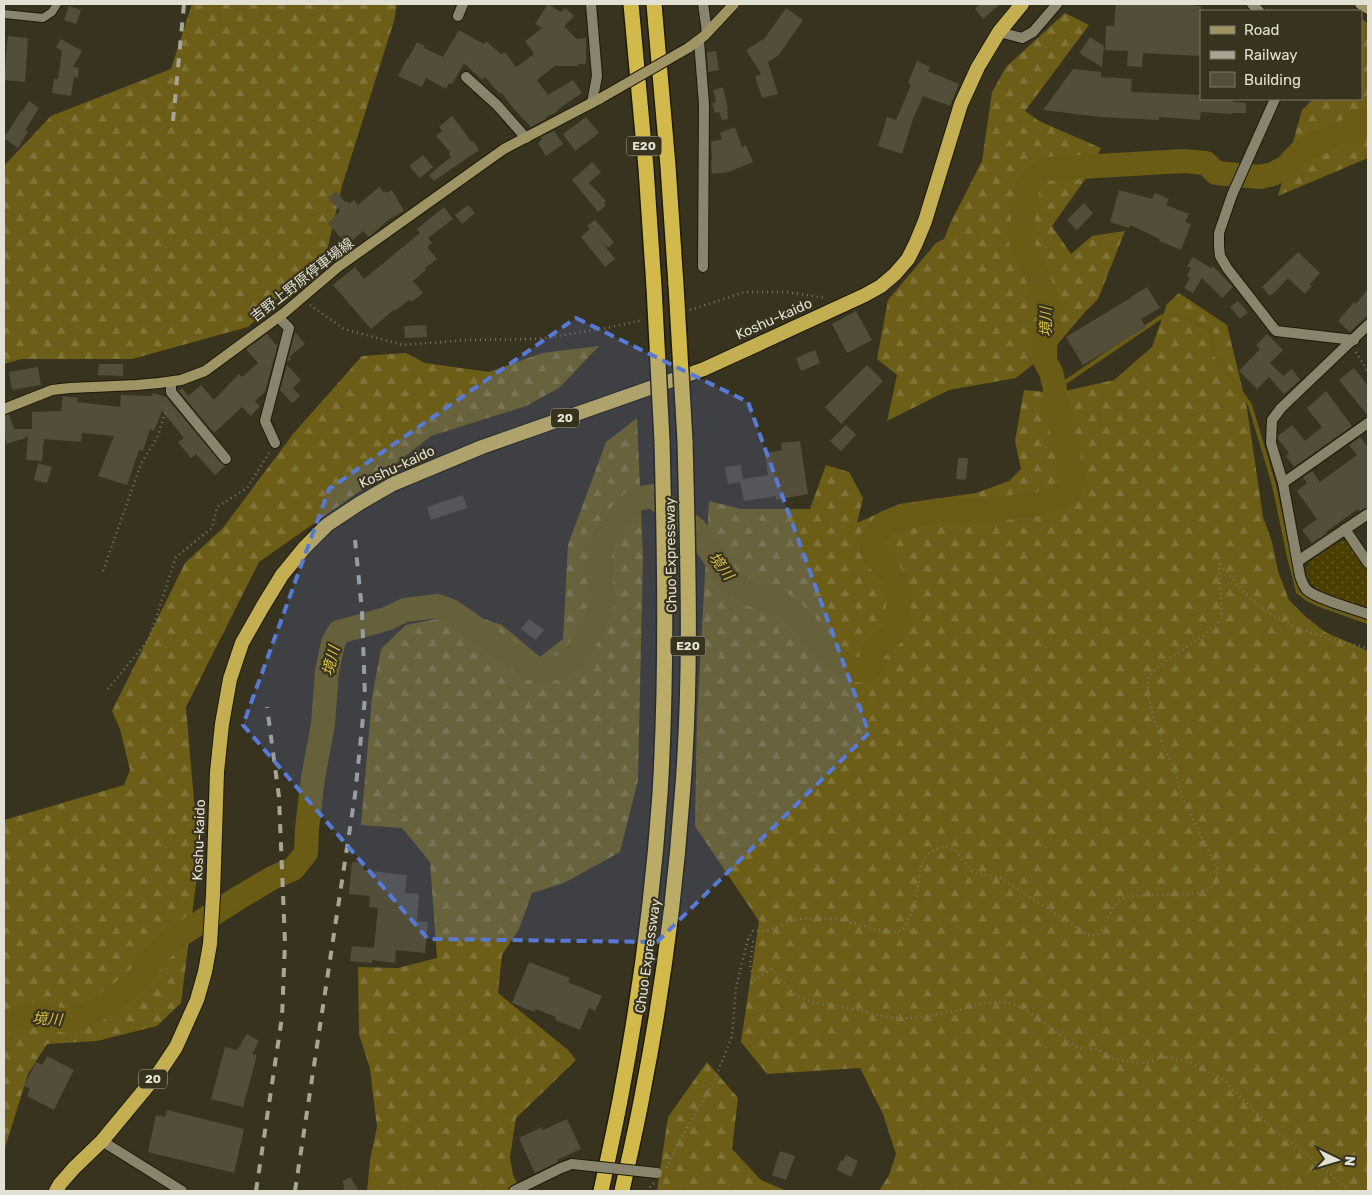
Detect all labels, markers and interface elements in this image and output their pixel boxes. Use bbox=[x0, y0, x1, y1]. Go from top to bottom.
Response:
legend bbox=[1200, 10, 1362, 100]
text: Road bbox=[1244, 21, 1280, 39]
text: Railway bbox=[1244, 46, 1298, 64]
text: Building bbox=[1244, 71, 1301, 89]
road number: E20 bbox=[626, 136, 662, 156]
street label: 吉野上野原停車場線 bbox=[247, 235, 357, 325]
street label: Koshu-kaido bbox=[733, 295, 815, 343]
water label: 境川 bbox=[1037, 305, 1055, 337]
road number: 20 bbox=[551, 408, 579, 428]
street label: Koshu-kaido bbox=[356, 442, 438, 492]
street label: Chuo Expressway bbox=[661, 497, 681, 613]
water label: 境川 bbox=[705, 549, 738, 585]
road number: E20 bbox=[670, 636, 706, 656]
water label: 境川 bbox=[319, 642, 344, 678]
street label: Koshu-kaido bbox=[189, 799, 209, 881]
street label: Chuo Expressway bbox=[632, 897, 664, 1014]
water label: 境川 bbox=[31, 1009, 65, 1029]
road number: 20 bbox=[139, 1070, 167, 1088]
north arrow bbox=[1312, 1135, 1362, 1185]
text: N bbox=[1341, 1155, 1358, 1167]

